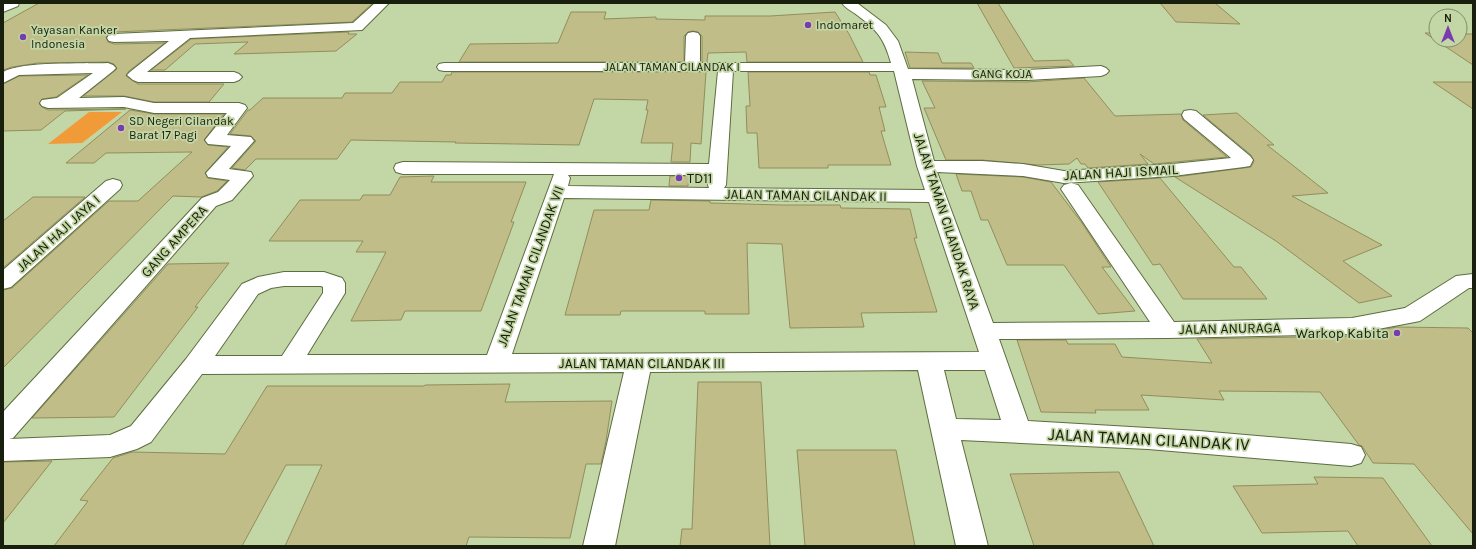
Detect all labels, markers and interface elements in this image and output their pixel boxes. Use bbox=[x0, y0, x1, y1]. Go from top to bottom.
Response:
north arrow bbox=[1428, 8, 1468, 48]
text: N bbox=[1444, 12, 1452, 25]
place label: Indomaret bbox=[816, 18, 874, 32]
marker: Indomaret bbox=[803, 20, 813, 30]
place label: Yayasan Kanker Indonesia bbox=[31, 23, 118, 51]
marker: Yayasan Kanker Indonesia bbox=[18, 32, 28, 42]
street label: JALAN TAMAN CILANDAK I bbox=[604, 60, 740, 74]
street label: GANG KOJA bbox=[972, 67, 1032, 81]
place label: SD Negeri Cilandak Barat 17 Pagi bbox=[129, 114, 234, 142]
marker: SD Negeri Cilandak Barat 17 Pagi bbox=[116, 123, 126, 133]
street label: JALAN TAMAN CILANDAK RAYA bbox=[910, 130, 983, 312]
street label: JALAN HAJI ISMAIL bbox=[1064, 161, 1179, 184]
place label: TD11 bbox=[687, 170, 713, 187]
marker: TD11 bbox=[674, 173, 684, 183]
street label: JALAN TAMAN CILANDAK VII bbox=[493, 183, 568, 349]
street label: JALAN TAMAN CILANDAK II bbox=[725, 186, 887, 205]
street label: JALAN HAJI JAYA I bbox=[13, 191, 104, 275]
street label: GANG AMPERA bbox=[138, 202, 211, 281]
street label: JALAN ANURAGA bbox=[1179, 319, 1281, 338]
place label: Warkop Kabita bbox=[1295, 325, 1389, 342]
marker: Warkop Kabita bbox=[1392, 328, 1402, 338]
street label: JALAN TAMAN CILANDAK III bbox=[559, 355, 725, 372]
street label: JALAN TAMAN CILANDAK IV bbox=[1048, 424, 1251, 454]

